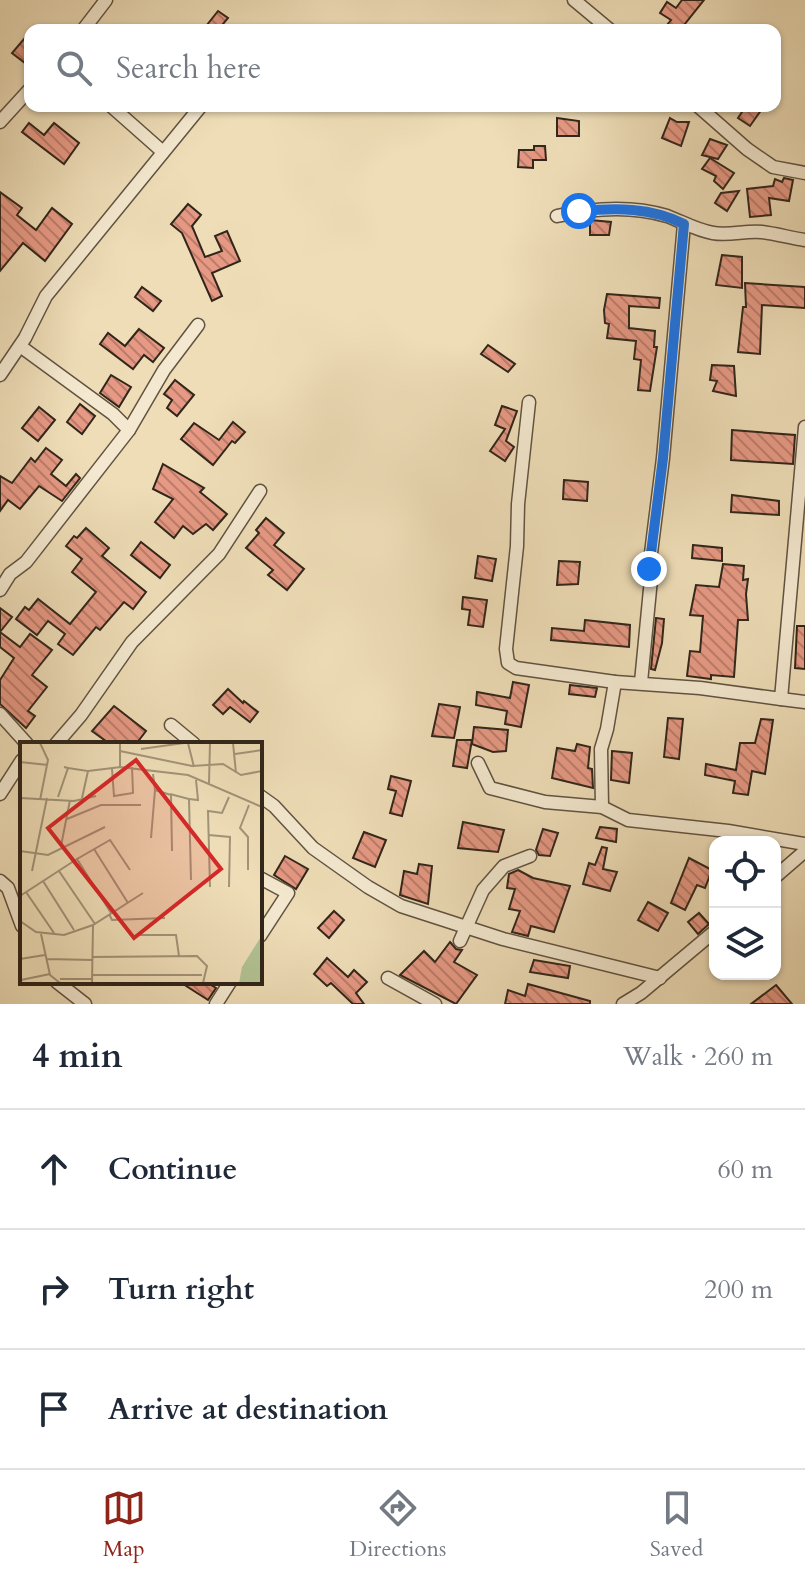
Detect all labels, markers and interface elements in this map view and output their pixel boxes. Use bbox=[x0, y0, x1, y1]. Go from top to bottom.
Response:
search box bbox=[24, 24, 781, 112]
icon: search bbox=[52, 46, 96, 90]
text: Search here bbox=[116, 48, 261, 89]
route start bbox=[561, 193, 597, 229]
route end bbox=[631, 551, 667, 587]
inset map bbox=[20, 742, 262, 984]
map controls bbox=[709, 836, 781, 980]
button: locate bbox=[709, 836, 781, 908]
button: layers bbox=[709, 908, 781, 980]
text: 4 min bbox=[32, 1033, 123, 1079]
text: Walk · 260 m bbox=[623, 1039, 773, 1074]
icon: ahead bbox=[32, 1147, 76, 1191]
text: Continue bbox=[108, 1149, 237, 1190]
text: 60 m bbox=[717, 1152, 773, 1187]
icon: right bbox=[32, 1267, 76, 1311]
text: Turn right bbox=[108, 1269, 254, 1310]
text: 200 m bbox=[704, 1272, 773, 1307]
icon: arrive bbox=[32, 1387, 76, 1431]
text: Arrive at destination bbox=[108, 1389, 388, 1430]
tab: Map bbox=[102, 1486, 146, 1564]
tab: Directions bbox=[349, 1486, 446, 1564]
tab: Saved bbox=[650, 1486, 703, 1564]

